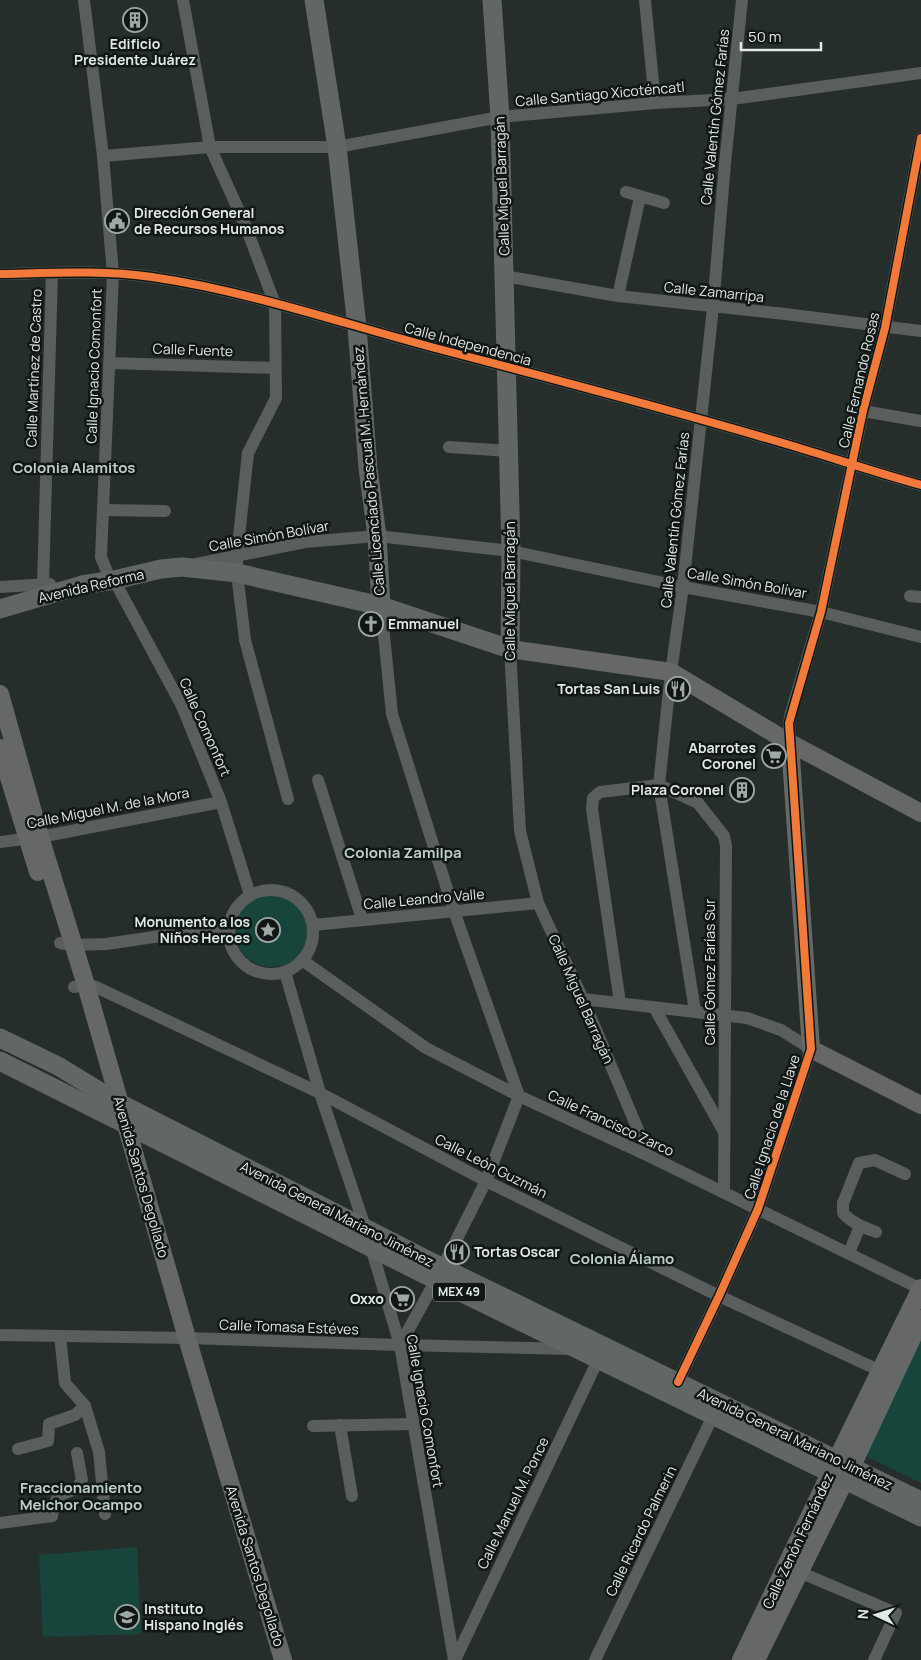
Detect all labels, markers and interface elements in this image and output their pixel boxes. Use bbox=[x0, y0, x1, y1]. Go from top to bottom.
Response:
building icon: Edificio Presidente Juárez bbox=[122, 7, 148, 33]
scale bar bbox=[741, 20, 821, 52]
text: 50 m bbox=[748, 26, 782, 47]
street label: Calle Valentín Gómez Farías bbox=[696, 28, 733, 206]
place label: Edificio Presidente Juárez bbox=[74, 34, 196, 69]
street label: Calle Santiago Xicoténcatl bbox=[515, 77, 685, 110]
street label: Calle Miguel Barragán bbox=[490, 116, 513, 256]
place label: Dirección General de Recursos Humanos bbox=[134, 203, 285, 238]
public building icon: Dirección General de Recursos Humanos bbox=[104, 208, 130, 234]
street label: Calle Zamarripa bbox=[663, 277, 765, 306]
street label: Calle Martínez de Castro bbox=[21, 288, 46, 448]
street label: Calle Ignacio Comonfort bbox=[81, 288, 106, 444]
street label: Calle Fernando Rosas bbox=[834, 310, 883, 450]
street label: Calle Independencia bbox=[403, 317, 534, 370]
street label: Calle Fuente bbox=[152, 339, 234, 360]
street label: Calle Licenciado Pascual M. Hernández bbox=[348, 346, 389, 596]
street label: Calle Valentín Gómez Farías bbox=[656, 431, 693, 609]
district label: Colonia Alamitos bbox=[13, 457, 135, 478]
street label: Calle Simón Bolívar bbox=[208, 516, 330, 555]
street label: Calle Miguel Barragán bbox=[500, 521, 519, 661]
street label: Calle Simón Bolívar bbox=[686, 563, 808, 602]
street label: Avenida Reforma bbox=[36, 564, 146, 607]
church icon: Emmanuel bbox=[358, 611, 384, 637]
place label: Emmanuel bbox=[388, 614, 459, 633]
street label: Calle Comonfort bbox=[175, 675, 236, 779]
restaurant icon: Tortas San Luis bbox=[665, 676, 691, 702]
place label: Tortas San Luis bbox=[557, 679, 660, 698]
place label: Abarrotes Coronel bbox=[689, 738, 756, 773]
supermarket icon: Abarrotes Coronel bbox=[761, 743, 787, 769]
building icon: Plaza Coronel bbox=[729, 777, 755, 803]
place label: Plaza Coronel bbox=[631, 780, 724, 799]
street label: Calle Miguel M. de la Mora bbox=[25, 782, 191, 833]
district label: Colonia Zamilpa bbox=[344, 842, 462, 863]
street label: Calle Leandro Valle bbox=[363, 884, 485, 913]
street label: Calle Gómez Farías Sur bbox=[700, 899, 719, 1045]
place label: Monumento a los Niños Heroes bbox=[134, 912, 250, 947]
place icon: Monumento a los Niños Heroes bbox=[255, 917, 281, 943]
street label: Calle Miguel Barragán bbox=[544, 931, 619, 1066]
street label: Calle Ignacio de la Llave bbox=[739, 1052, 804, 1202]
street label: Calle Francisco Zarco bbox=[545, 1085, 677, 1160]
street label: Avenida Santos Degollado bbox=[109, 1094, 174, 1260]
street label: Calle León Guzmán bbox=[432, 1129, 551, 1202]
street label: Avenida General Mariano Jiménez bbox=[237, 1156, 437, 1271]
restaurant icon: Tortas Oscar bbox=[444, 1239, 470, 1265]
place label: Tortas Oscar bbox=[474, 1242, 560, 1261]
district label: Colonia Álamo bbox=[570, 1248, 674, 1269]
road number: MEX 49 bbox=[433, 1282, 485, 1301]
supermarket icon: Oxxo bbox=[389, 1286, 415, 1312]
place label: Oxxo bbox=[350, 1289, 384, 1308]
street label: Calle Tomasa Estéves bbox=[219, 1315, 359, 1338]
street label: Calle Ignacio Comonfort bbox=[403, 1333, 448, 1489]
street label: Avenida General Mariano Jiménez bbox=[694, 1383, 896, 1494]
street label: Calle Manuel M. Ponce bbox=[472, 1434, 553, 1572]
street label: Calle Ricardo Palmerin bbox=[601, 1462, 680, 1599]
street label: Calle Zenón Fernández bbox=[758, 1470, 837, 1612]
district label: Fraccionamiento Melchor Ocampo bbox=[20, 1477, 142, 1515]
street label: Avenida Santos Degollado bbox=[222, 1483, 289, 1648]
north arrow bbox=[851, 1590, 901, 1640]
place label: Instituto Hispano Inglés bbox=[144, 1599, 244, 1634]
school or university icon: Instituto Hispano Inglés bbox=[114, 1604, 140, 1630]
text: N bbox=[853, 1608, 872, 1620]

